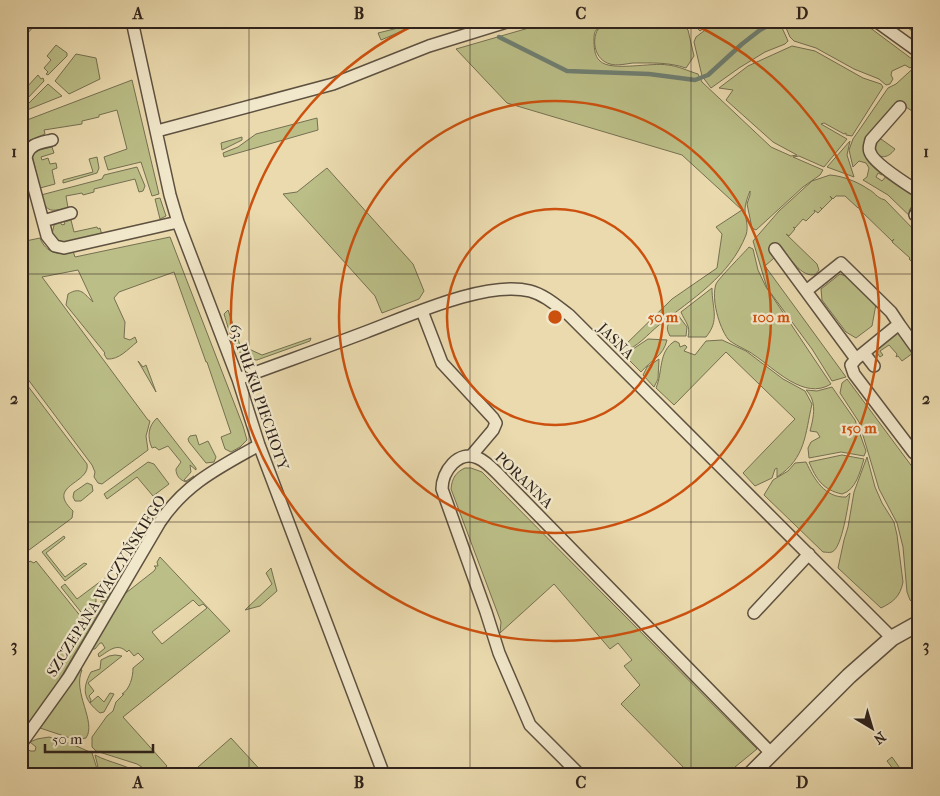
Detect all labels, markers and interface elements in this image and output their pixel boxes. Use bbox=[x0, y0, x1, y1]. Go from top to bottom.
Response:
text: A bbox=[132, 4, 144, 23]
text: B bbox=[354, 4, 364, 23]
text: C bbox=[576, 4, 587, 23]
text: D bbox=[796, 4, 808, 23]
text: 1 bbox=[11, 142, 17, 161]
text: 1 bbox=[923, 142, 929, 161]
centre of rings bbox=[546, 308, 564, 326]
text: 50 m bbox=[648, 308, 679, 326]
text: 100 m bbox=[752, 308, 790, 326]
street label: JASNA bbox=[593, 318, 638, 363]
street label: 63. PUŁKU PIECHOTY bbox=[225, 321, 293, 473]
text: 2 bbox=[10, 389, 18, 408]
text: 2 bbox=[922, 389, 930, 408]
text: 150 m bbox=[841, 419, 877, 437]
street label: PORANNA bbox=[491, 448, 557, 512]
street label: SZCZEPANA WACZYŃSKIEGO bbox=[43, 492, 170, 680]
text: 3 bbox=[11, 636, 17, 656]
text: 3 bbox=[923, 636, 929, 656]
north arrow bbox=[848, 704, 898, 754]
scale bar bbox=[45, 721, 152, 753]
text: N bbox=[870, 728, 889, 748]
text: 50 m bbox=[52, 730, 83, 748]
text: A bbox=[132, 773, 144, 792]
text: B bbox=[354, 773, 364, 792]
text: C bbox=[576, 773, 587, 792]
text: D bbox=[796, 773, 808, 792]

